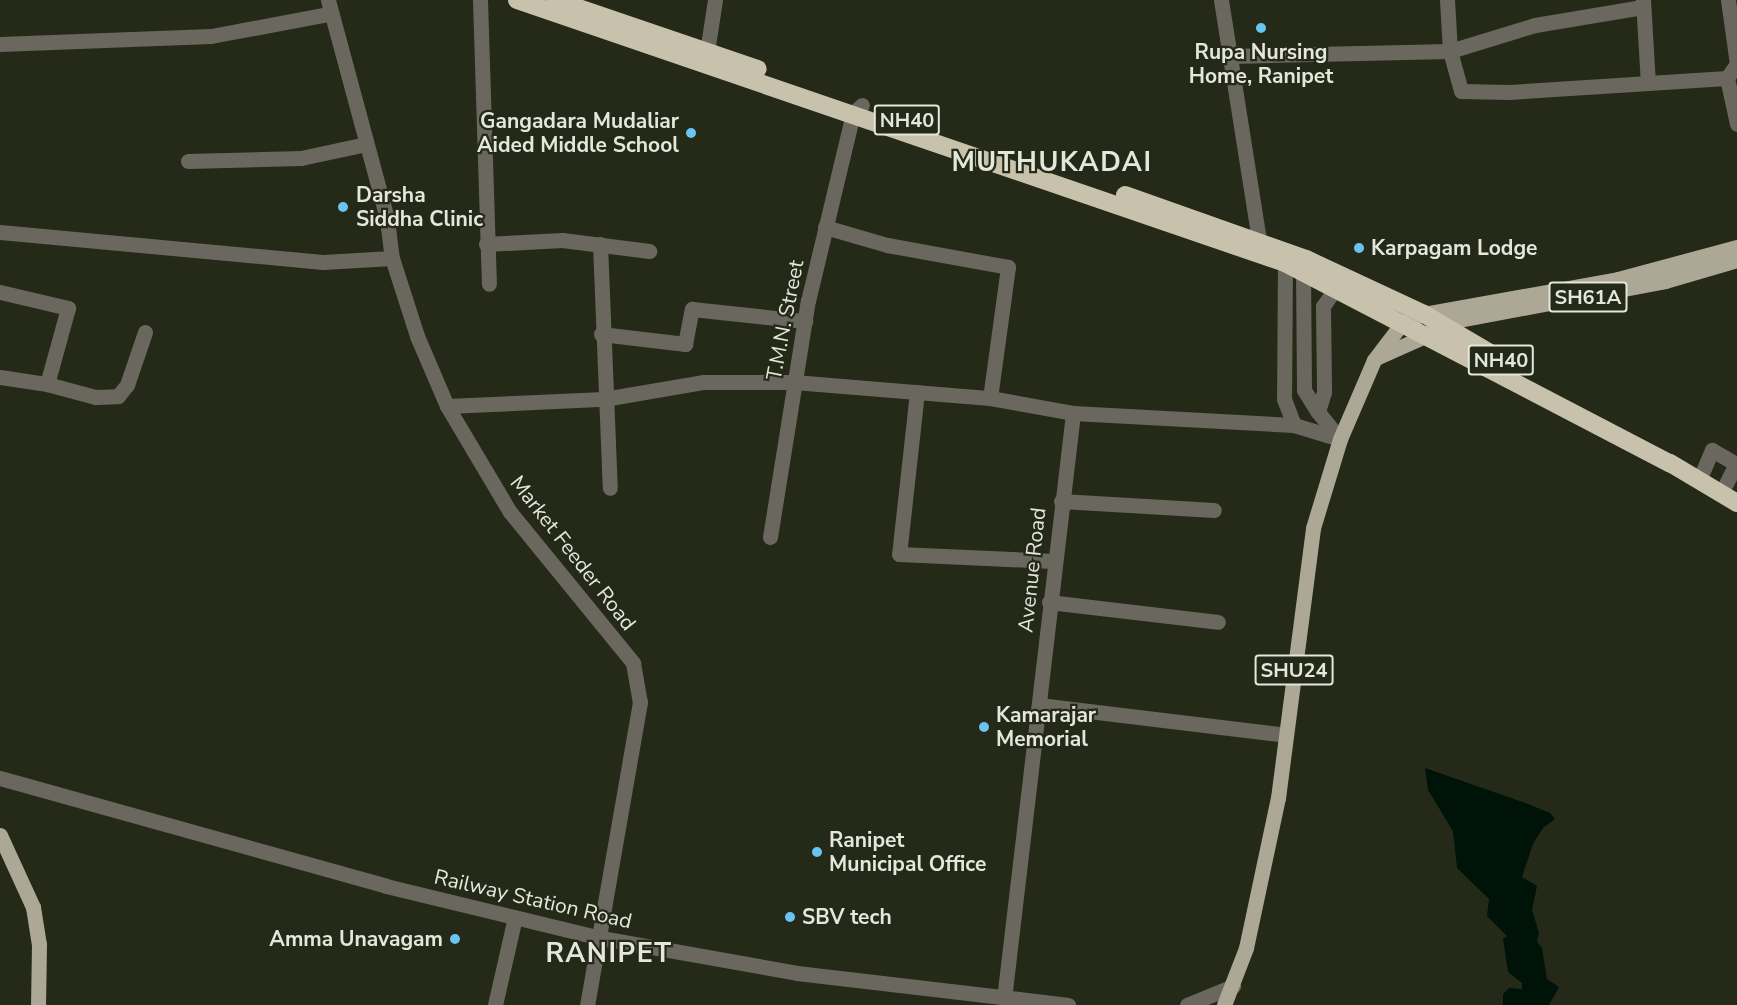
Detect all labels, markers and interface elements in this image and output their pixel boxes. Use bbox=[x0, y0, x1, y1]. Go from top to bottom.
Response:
marker: Rupa Nursing Home, Ranipet bbox=[1252, 19, 1270, 37]
place label: Rupa Nursing Home, Ranipet bbox=[1189, 39, 1333, 89]
road number: NH40 bbox=[872, 103, 942, 137]
place label: Gangadara Mudaliar Aided Middle School bbox=[477, 108, 679, 158]
marker: Gangadara Mudaliar Aided Middle School bbox=[684, 126, 698, 140]
district label: MUTHUKADAI bbox=[951, 147, 1153, 179]
place label: Darsha Siddha Clinic bbox=[356, 182, 483, 232]
marker: Darsha Siddha Clinic bbox=[334, 198, 352, 216]
place label: Karpagam Lodge bbox=[1371, 235, 1537, 261]
marker: Karpagam Lodge bbox=[1352, 241, 1366, 255]
street label: T.M.N. Street bbox=[761, 258, 809, 382]
road number: SH61A bbox=[1548, 280, 1628, 314]
road number: NH40 bbox=[1466, 343, 1536, 377]
street label: Market Feeder Road bbox=[505, 471, 641, 635]
street label: Avenue Road bbox=[1013, 506, 1051, 634]
road number: SHU24 bbox=[1254, 653, 1334, 687]
place label: Kamarajar Memorial bbox=[996, 702, 1096, 752]
marker: Kamarajar Memorial bbox=[977, 720, 991, 734]
place label: Ranipet Municipal Office bbox=[829, 827, 986, 877]
marker: Ranipet Municipal Office bbox=[810, 845, 824, 859]
street label: Railway Station Road bbox=[432, 864, 634, 934]
place label: SBV tech bbox=[802, 904, 892, 930]
marker: SBV tech bbox=[783, 910, 797, 924]
place label: Amma Unavagam bbox=[269, 926, 443, 952]
marker: Amma Unavagam bbox=[448, 932, 462, 946]
district label: RANIPET bbox=[546, 938, 672, 970]

